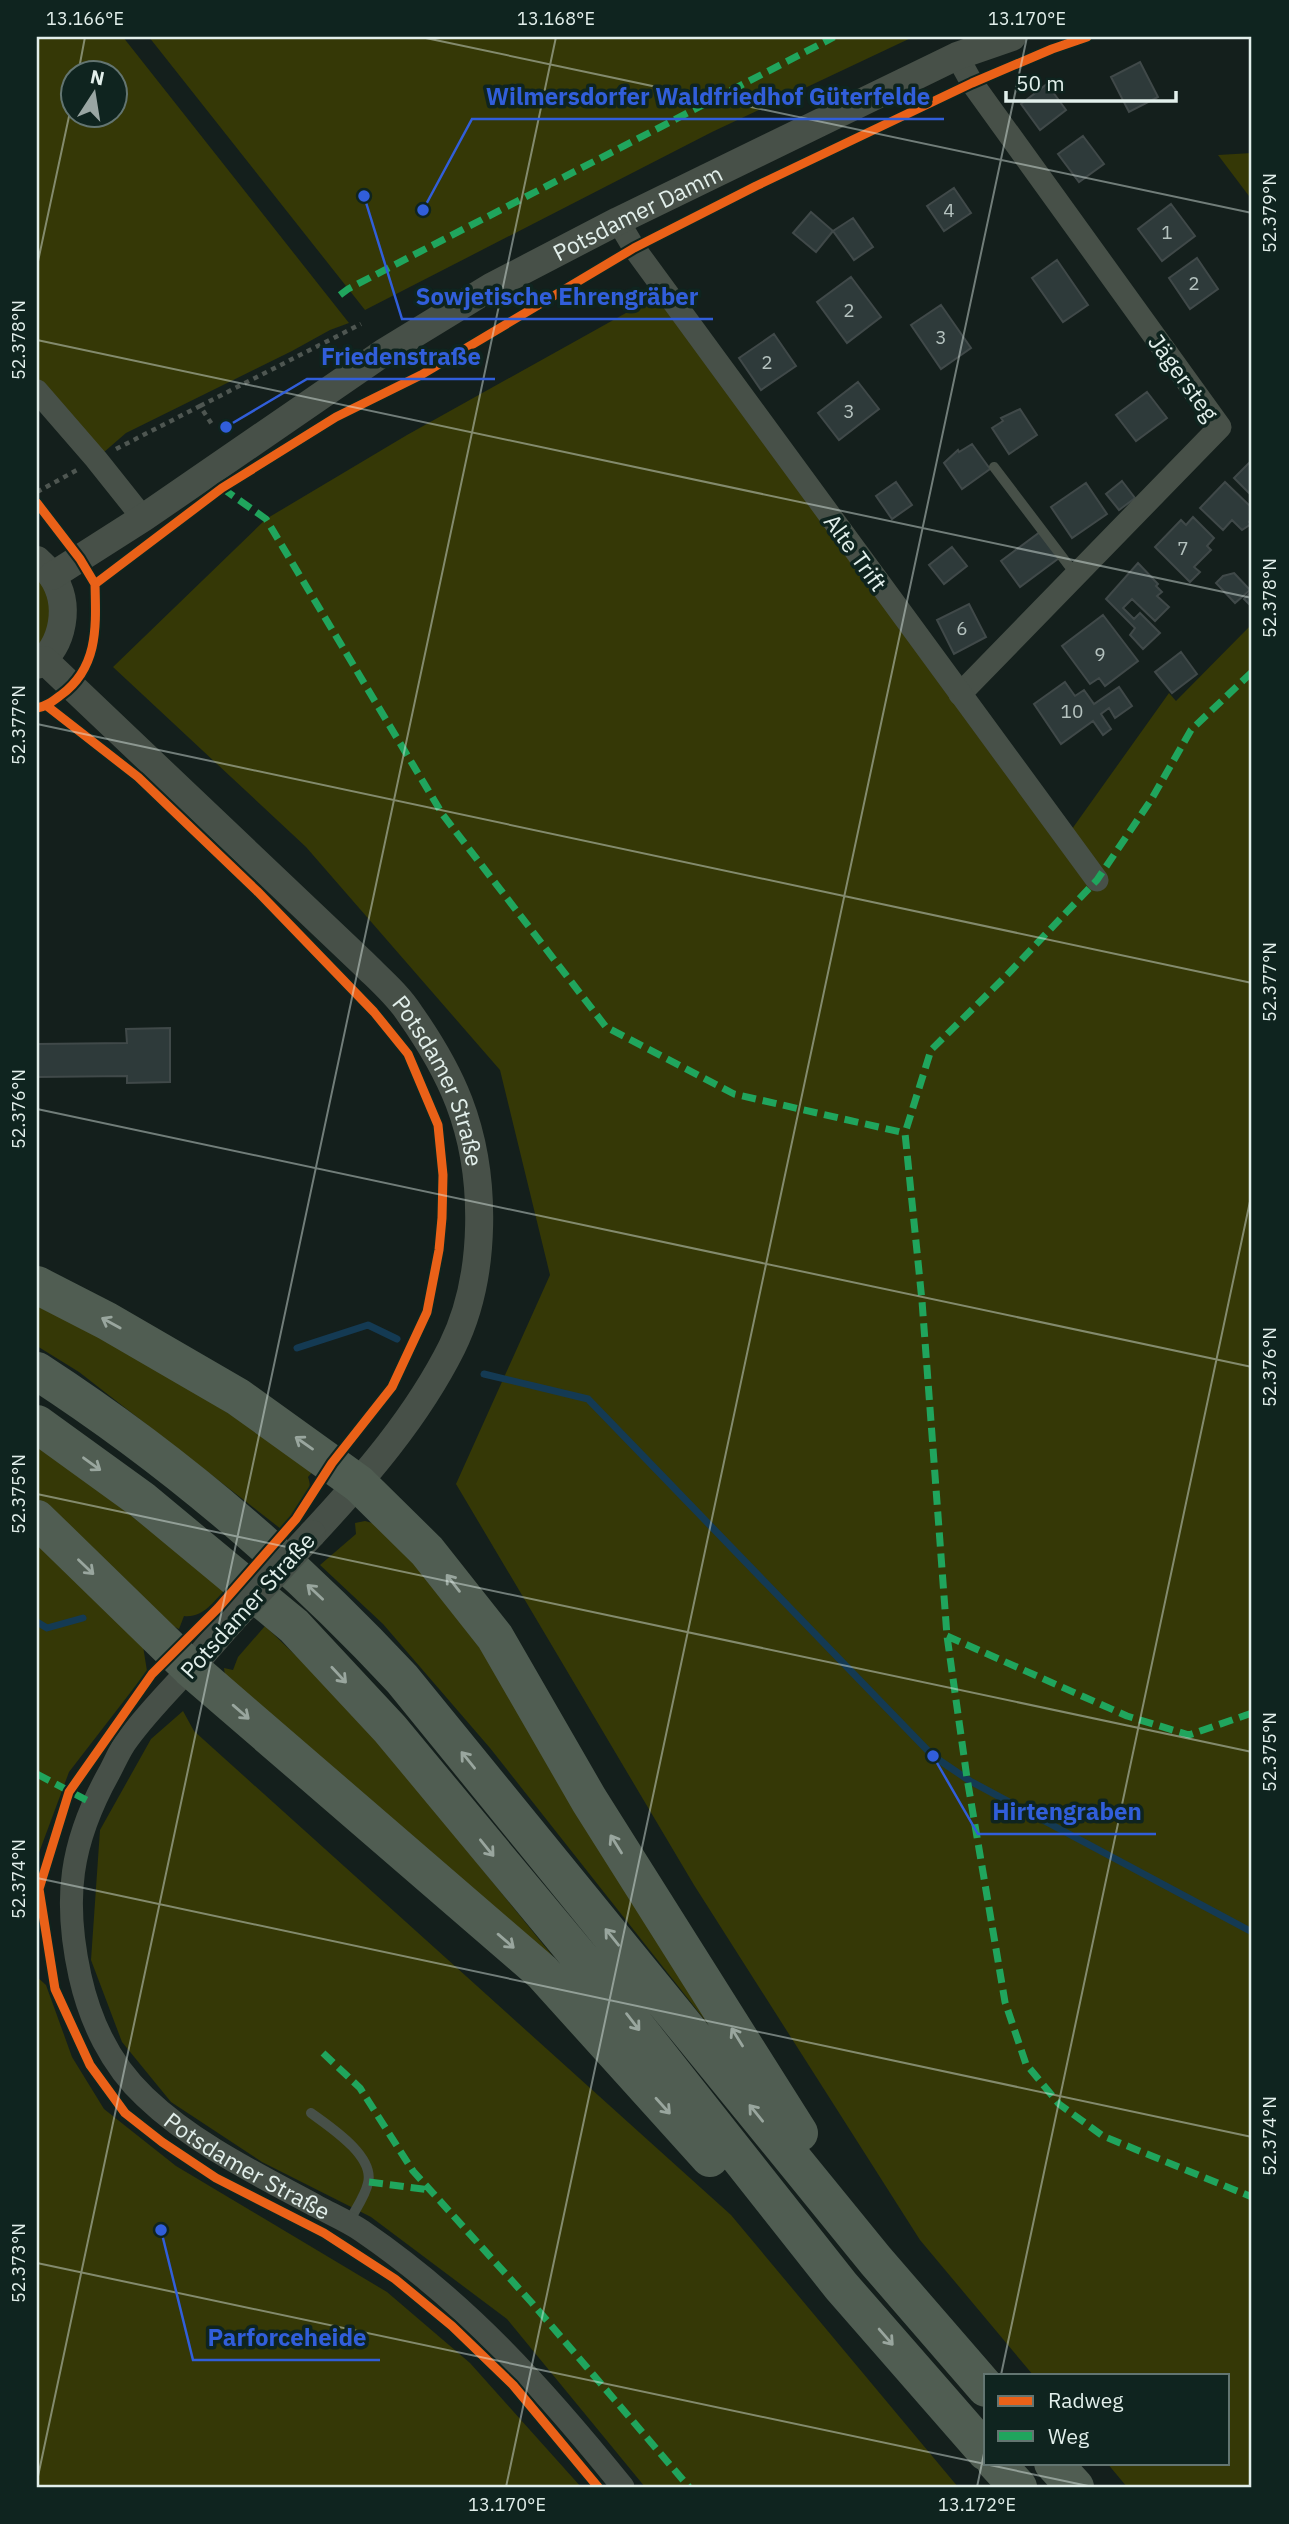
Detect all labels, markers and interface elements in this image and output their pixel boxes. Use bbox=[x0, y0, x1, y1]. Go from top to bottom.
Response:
text: 13.166°E bbox=[46, 7, 124, 30]
text: 13.168°E bbox=[517, 7, 595, 30]
text: 13.170°E bbox=[988, 7, 1066, 30]
north arrow bbox=[60, 60, 130, 130]
scale bar bbox=[1006, 60, 1175, 104]
text: N bbox=[88, 64, 107, 91]
text: 50 m bbox=[1016, 69, 1065, 97]
callout: Wilmersdorfer Waldfriedhof Güterfelde bbox=[472, 74, 944, 119]
text: Wilmersdorfer Waldfriedhof Güterfelde bbox=[486, 80, 930, 112]
street label: Potsdamer Damm bbox=[547, 158, 727, 267]
text: 52.379°N bbox=[1258, 173, 1281, 253]
house number: 4 bbox=[943, 198, 955, 222]
house number: 1 bbox=[1161, 220, 1173, 244]
house number: 2 bbox=[1188, 271, 1200, 295]
callout: Sowjetische Ehrengräber bbox=[402, 274, 713, 319]
text: Sowjetische Ehrengräber bbox=[415, 280, 699, 312]
house number: 2 bbox=[843, 298, 855, 322]
text: 52.378°N bbox=[7, 300, 30, 380]
house number: 3 bbox=[935, 325, 947, 349]
street label: Jägersteg bbox=[1142, 327, 1226, 427]
callout: Friedenstraße bbox=[307, 334, 495, 379]
text: Friedenstraße bbox=[321, 340, 481, 372]
house number: 2 bbox=[761, 350, 773, 374]
house number: 3 bbox=[843, 399, 855, 423]
street label: Alte Trift bbox=[818, 507, 894, 597]
house number: 7 bbox=[1177, 536, 1189, 560]
text: 52.378°N bbox=[1258, 558, 1281, 638]
house number: 6 bbox=[956, 616, 968, 640]
house number: 9 bbox=[1094, 642, 1106, 666]
text: 52.377°N bbox=[7, 685, 30, 765]
house number: 10 bbox=[1061, 699, 1083, 723]
text: 52.377°N bbox=[1258, 942, 1281, 1022]
street label: Potsdamer Straße bbox=[386, 988, 490, 1169]
text: 52.376°N bbox=[7, 1069, 30, 1149]
one-way arrow bbox=[101, 1316, 122, 1329]
text: 52.376°N bbox=[1258, 1327, 1281, 1407]
one-way arrow bbox=[295, 1436, 314, 1450]
text: 52.375°N bbox=[7, 1454, 30, 1534]
one-way arrow bbox=[82, 1457, 101, 1471]
street label: Potsdamer Straße bbox=[173, 1525, 321, 1685]
one-way arrow bbox=[77, 1558, 94, 1575]
one-way arrow bbox=[445, 1575, 460, 1593]
one-way arrow bbox=[307, 1584, 325, 1601]
one-way arrow bbox=[331, 1666, 348, 1683]
one-way arrow bbox=[232, 1704, 250, 1720]
text: 52.375°N bbox=[1258, 1712, 1281, 1792]
one-way arrow bbox=[460, 1752, 476, 1770]
callout: Hirtengraben bbox=[978, 1789, 1156, 1834]
text: Hirtengraben bbox=[992, 1795, 1142, 1827]
one-way arrow bbox=[609, 1834, 623, 1854]
one-way arrow bbox=[479, 1838, 495, 1856]
text: 52.374°N bbox=[7, 1839, 30, 1919]
one-way arrow bbox=[604, 1928, 619, 1946]
one-way arrow bbox=[497, 1933, 515, 1949]
one-way arrow bbox=[625, 2013, 640, 2031]
one-way arrow bbox=[729, 2027, 743, 2047]
text: 52.374°N bbox=[1258, 2096, 1281, 2176]
one-way arrow bbox=[654, 2097, 671, 2114]
street label: Potsdamer Straße bbox=[158, 2105, 335, 2226]
one-way arrow bbox=[748, 2105, 763, 2123]
text: 52.373°N bbox=[7, 2223, 30, 2303]
callout: Parforceheide bbox=[193, 2315, 380, 2360]
text: Parforceheide bbox=[207, 2321, 367, 2353]
one-way arrow bbox=[878, 2328, 894, 2346]
legend bbox=[984, 2374, 1230, 2464]
text: Radweg bbox=[1048, 2386, 1123, 2414]
text: Weg bbox=[1048, 2422, 1089, 2450]
text: 13.170°E bbox=[468, 2493, 546, 2516]
text: 13.172°E bbox=[938, 2493, 1016, 2516]

